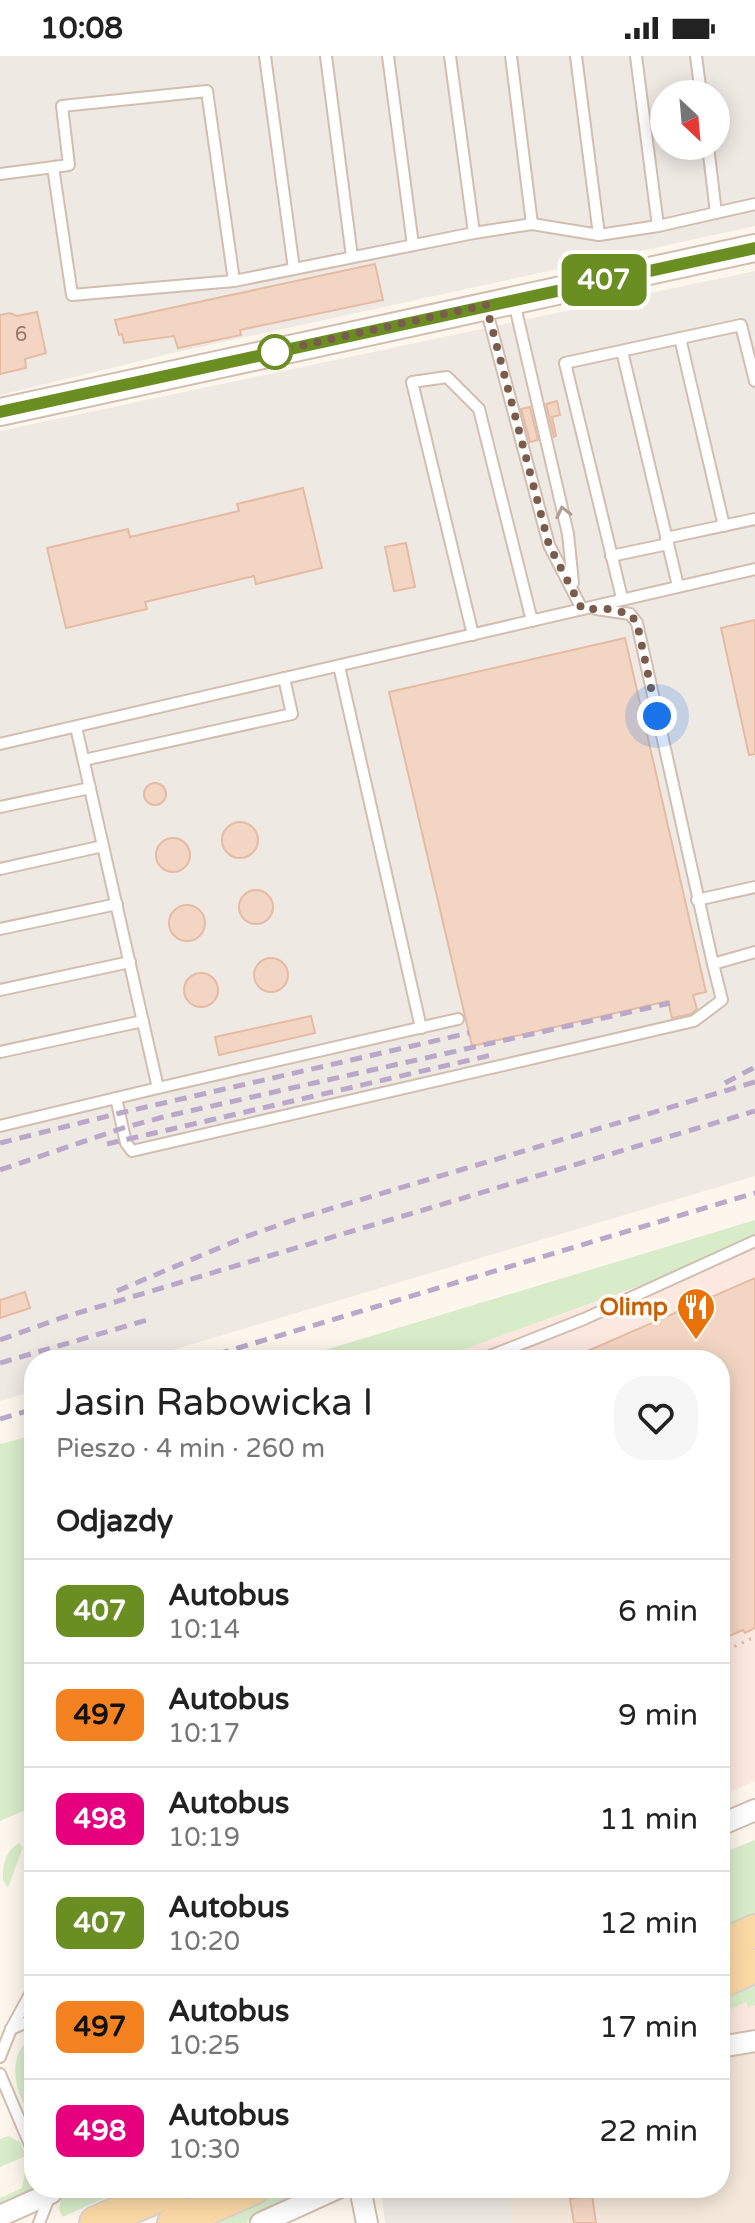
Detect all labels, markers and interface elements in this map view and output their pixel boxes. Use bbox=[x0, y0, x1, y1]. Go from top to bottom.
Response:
text: 10:08 bbox=[40, 10, 123, 47]
north arrow bbox=[650, 80, 730, 160]
map controls bbox=[650, 80, 730, 160]
line badge: 407 bbox=[558, 254, 650, 306]
text: 407 bbox=[578, 263, 630, 297]
house number: 6 bbox=[15, 323, 27, 347]
unlabelled marker bbox=[258, 335, 292, 369]
one-way arrow bbox=[555, 506, 572, 519]
your location bbox=[637, 696, 677, 736]
restaurant icon: Olimp bbox=[675, 1286, 717, 1341]
place label: Olimp bbox=[600, 1293, 668, 1322]
button: heart bbox=[614, 1376, 698, 1460]
text: Jasin Rabowicka I bbox=[56, 1380, 373, 1426]
text: Pieszo · 4 min · 260 m bbox=[56, 1433, 325, 1464]
text: Odjazdy bbox=[56, 1503, 173, 1540]
text: Autobus bbox=[168, 1577, 289, 1614]
text: 6 min bbox=[618, 1593, 698, 1630]
text: 407 bbox=[74, 1594, 126, 1628]
text: 10:14 bbox=[168, 1614, 240, 1645]
text: Autobus bbox=[168, 1681, 289, 1718]
text: 9 min bbox=[618, 1697, 698, 1734]
text: 497 bbox=[74, 1698, 126, 1732]
text: 10:17 bbox=[168, 1718, 240, 1749]
text: Autobus bbox=[168, 1785, 289, 1822]
text: 11 min bbox=[599, 1801, 698, 1838]
text: 498 bbox=[74, 1802, 126, 1836]
text: 10:19 bbox=[168, 1822, 240, 1853]
text: Autobus bbox=[168, 1889, 289, 1926]
text: 12 min bbox=[599, 1905, 698, 1942]
text: 407 bbox=[74, 1906, 126, 1940]
text: 10:20 bbox=[168, 1926, 240, 1957]
text: Autobus bbox=[168, 1993, 289, 2030]
text: 17 min bbox=[599, 2009, 698, 2046]
text: 497 bbox=[74, 2010, 126, 2044]
text: 10:25 bbox=[168, 2030, 240, 2061]
text: Autobus bbox=[168, 2097, 289, 2134]
text: 22 min bbox=[599, 2113, 698, 2150]
text: 498 bbox=[74, 2114, 126, 2148]
text: 10:30 bbox=[168, 2134, 240, 2165]

